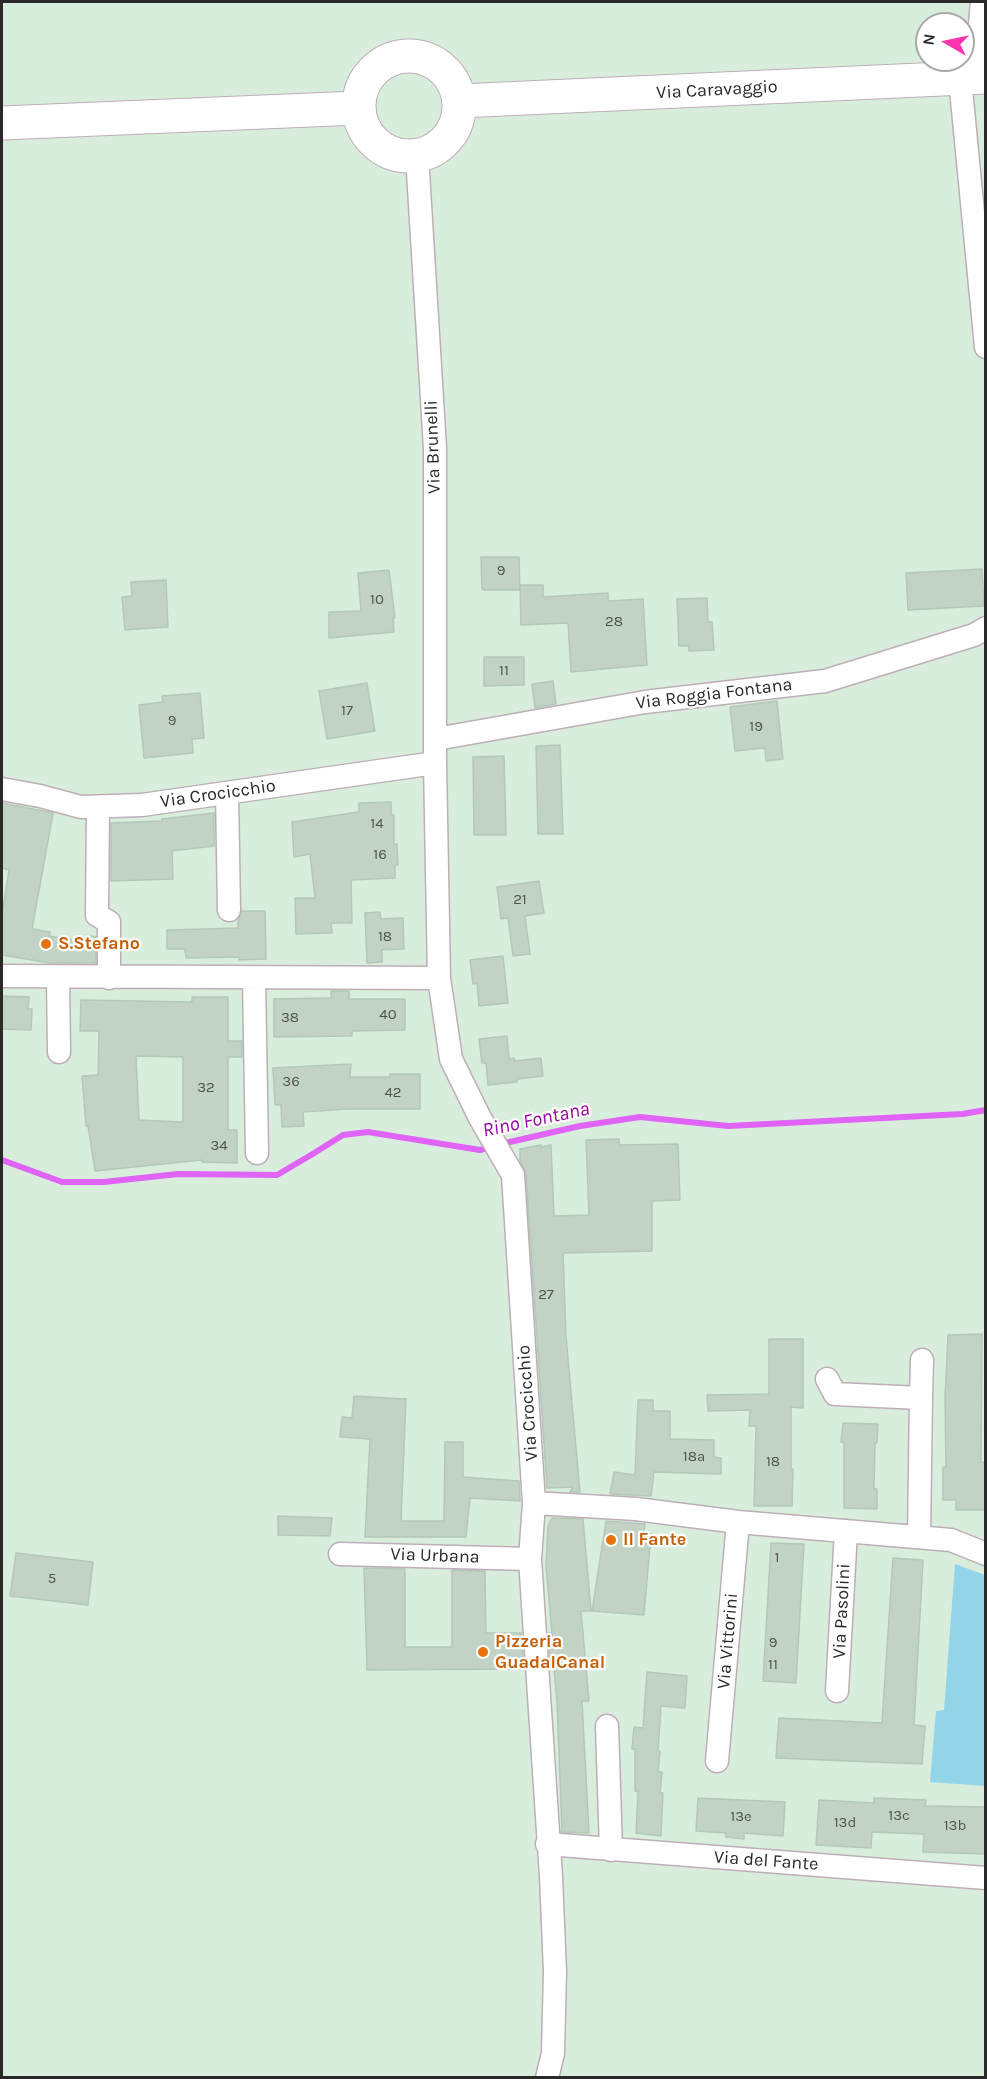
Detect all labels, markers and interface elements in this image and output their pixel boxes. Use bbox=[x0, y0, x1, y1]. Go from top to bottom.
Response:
north arrow bbox=[915, 12, 975, 72]
text: N bbox=[918, 32, 939, 47]
street label: Via Caravaggio bbox=[656, 76, 778, 104]
street label: Via Brunelli bbox=[421, 400, 445, 494]
house number: 9 bbox=[497, 562, 505, 580]
house number: 10 bbox=[370, 591, 384, 609]
house number: 28 bbox=[605, 613, 623, 631]
house number: 11 bbox=[499, 662, 509, 680]
street label: Via Roggia Fontana bbox=[635, 674, 793, 714]
house number: 17 bbox=[341, 702, 353, 720]
house number: 9 bbox=[168, 712, 176, 730]
house number: 19 bbox=[749, 718, 763, 736]
street label: Via Crocicchio bbox=[159, 775, 277, 813]
house number: 14 bbox=[370, 815, 384, 833]
house number: 16 bbox=[373, 846, 387, 864]
house number: 21 bbox=[513, 891, 527, 909]
house number: 18 bbox=[378, 928, 392, 946]
place label: S.Stefano bbox=[58, 933, 140, 955]
marker: S.Stefano bbox=[39, 937, 53, 951]
house number: 40 bbox=[379, 1006, 397, 1024]
house number: 38 bbox=[281, 1009, 299, 1027]
house number: 36 bbox=[282, 1073, 300, 1091]
house number: 32 bbox=[197, 1079, 215, 1097]
house number: 42 bbox=[384, 1084, 402, 1102]
water label: Rino Fontana bbox=[480, 1097, 592, 1143]
house number: 34 bbox=[210, 1137, 228, 1155]
house number: 27 bbox=[538, 1286, 554, 1304]
street label: Via Crocicchio bbox=[513, 1344, 543, 1462]
house number: 18a bbox=[683, 1448, 705, 1466]
house number: 18 bbox=[766, 1453, 780, 1471]
place label: Il Fante bbox=[623, 1529, 686, 1551]
marker: Il Fante bbox=[604, 1533, 618, 1547]
street label: Via Urbana bbox=[390, 1544, 480, 1568]
house number: 1 bbox=[775, 1549, 779, 1567]
street label: Via Pasolini bbox=[829, 1563, 855, 1659]
house number: 5 bbox=[48, 1570, 56, 1588]
street label: Via Vittorini bbox=[713, 1592, 743, 1690]
place label: Pizzeria GuadalCanal bbox=[495, 1631, 605, 1674]
house number: 9 bbox=[769, 1634, 777, 1652]
marker: Pizzeria GuadalCanal bbox=[476, 1645, 490, 1659]
house number: 11 bbox=[768, 1656, 778, 1674]
house number: 13c bbox=[888, 1807, 910, 1825]
house number: 13e bbox=[730, 1808, 752, 1826]
house number: 13d bbox=[834, 1814, 856, 1832]
house number: 13b bbox=[944, 1817, 966, 1835]
street label: Via del Fante bbox=[713, 1847, 819, 1875]

